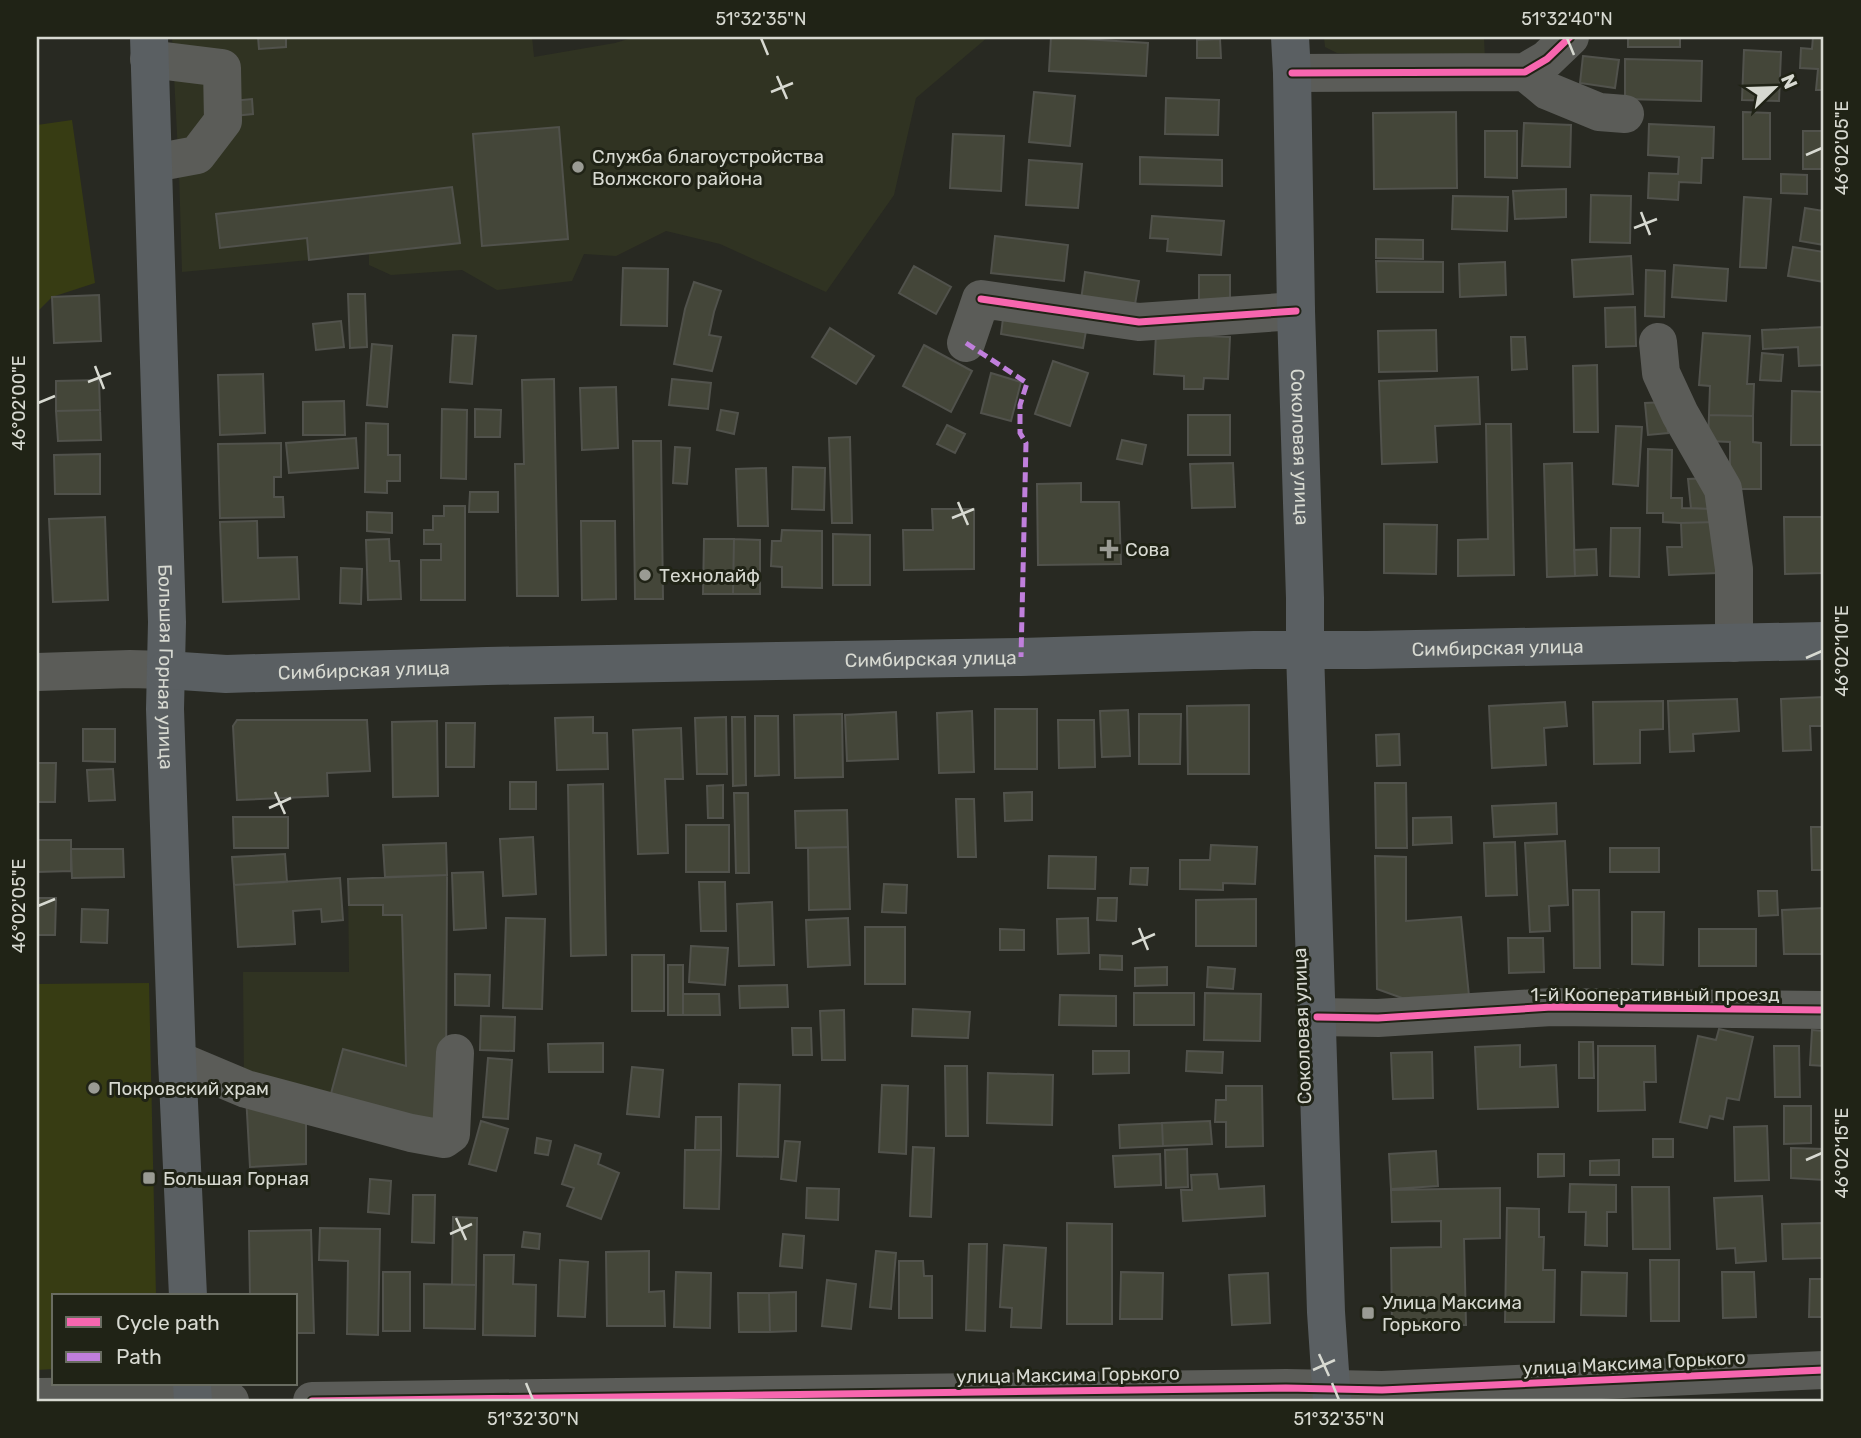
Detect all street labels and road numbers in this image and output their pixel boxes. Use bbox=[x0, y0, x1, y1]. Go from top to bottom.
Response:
street label: Соколовая улица bbox=[1286, 368, 1314, 526]
street label: Большая Горная улица bbox=[153, 564, 179, 770]
street label: Симбирская улица bbox=[1411, 634, 1584, 661]
street label: Симбирская улица bbox=[844, 646, 1017, 671]
street label: Симбирская улица bbox=[277, 656, 450, 684]
street label: Соколовая улица bbox=[1288, 947, 1316, 1105]
street label: 1-й Кооперативный проезд bbox=[1530, 983, 1780, 1006]
street label: улица Максима Горького bbox=[1522, 1346, 1746, 1380]
street label: улица Максима Горького bbox=[956, 1362, 1180, 1388]

